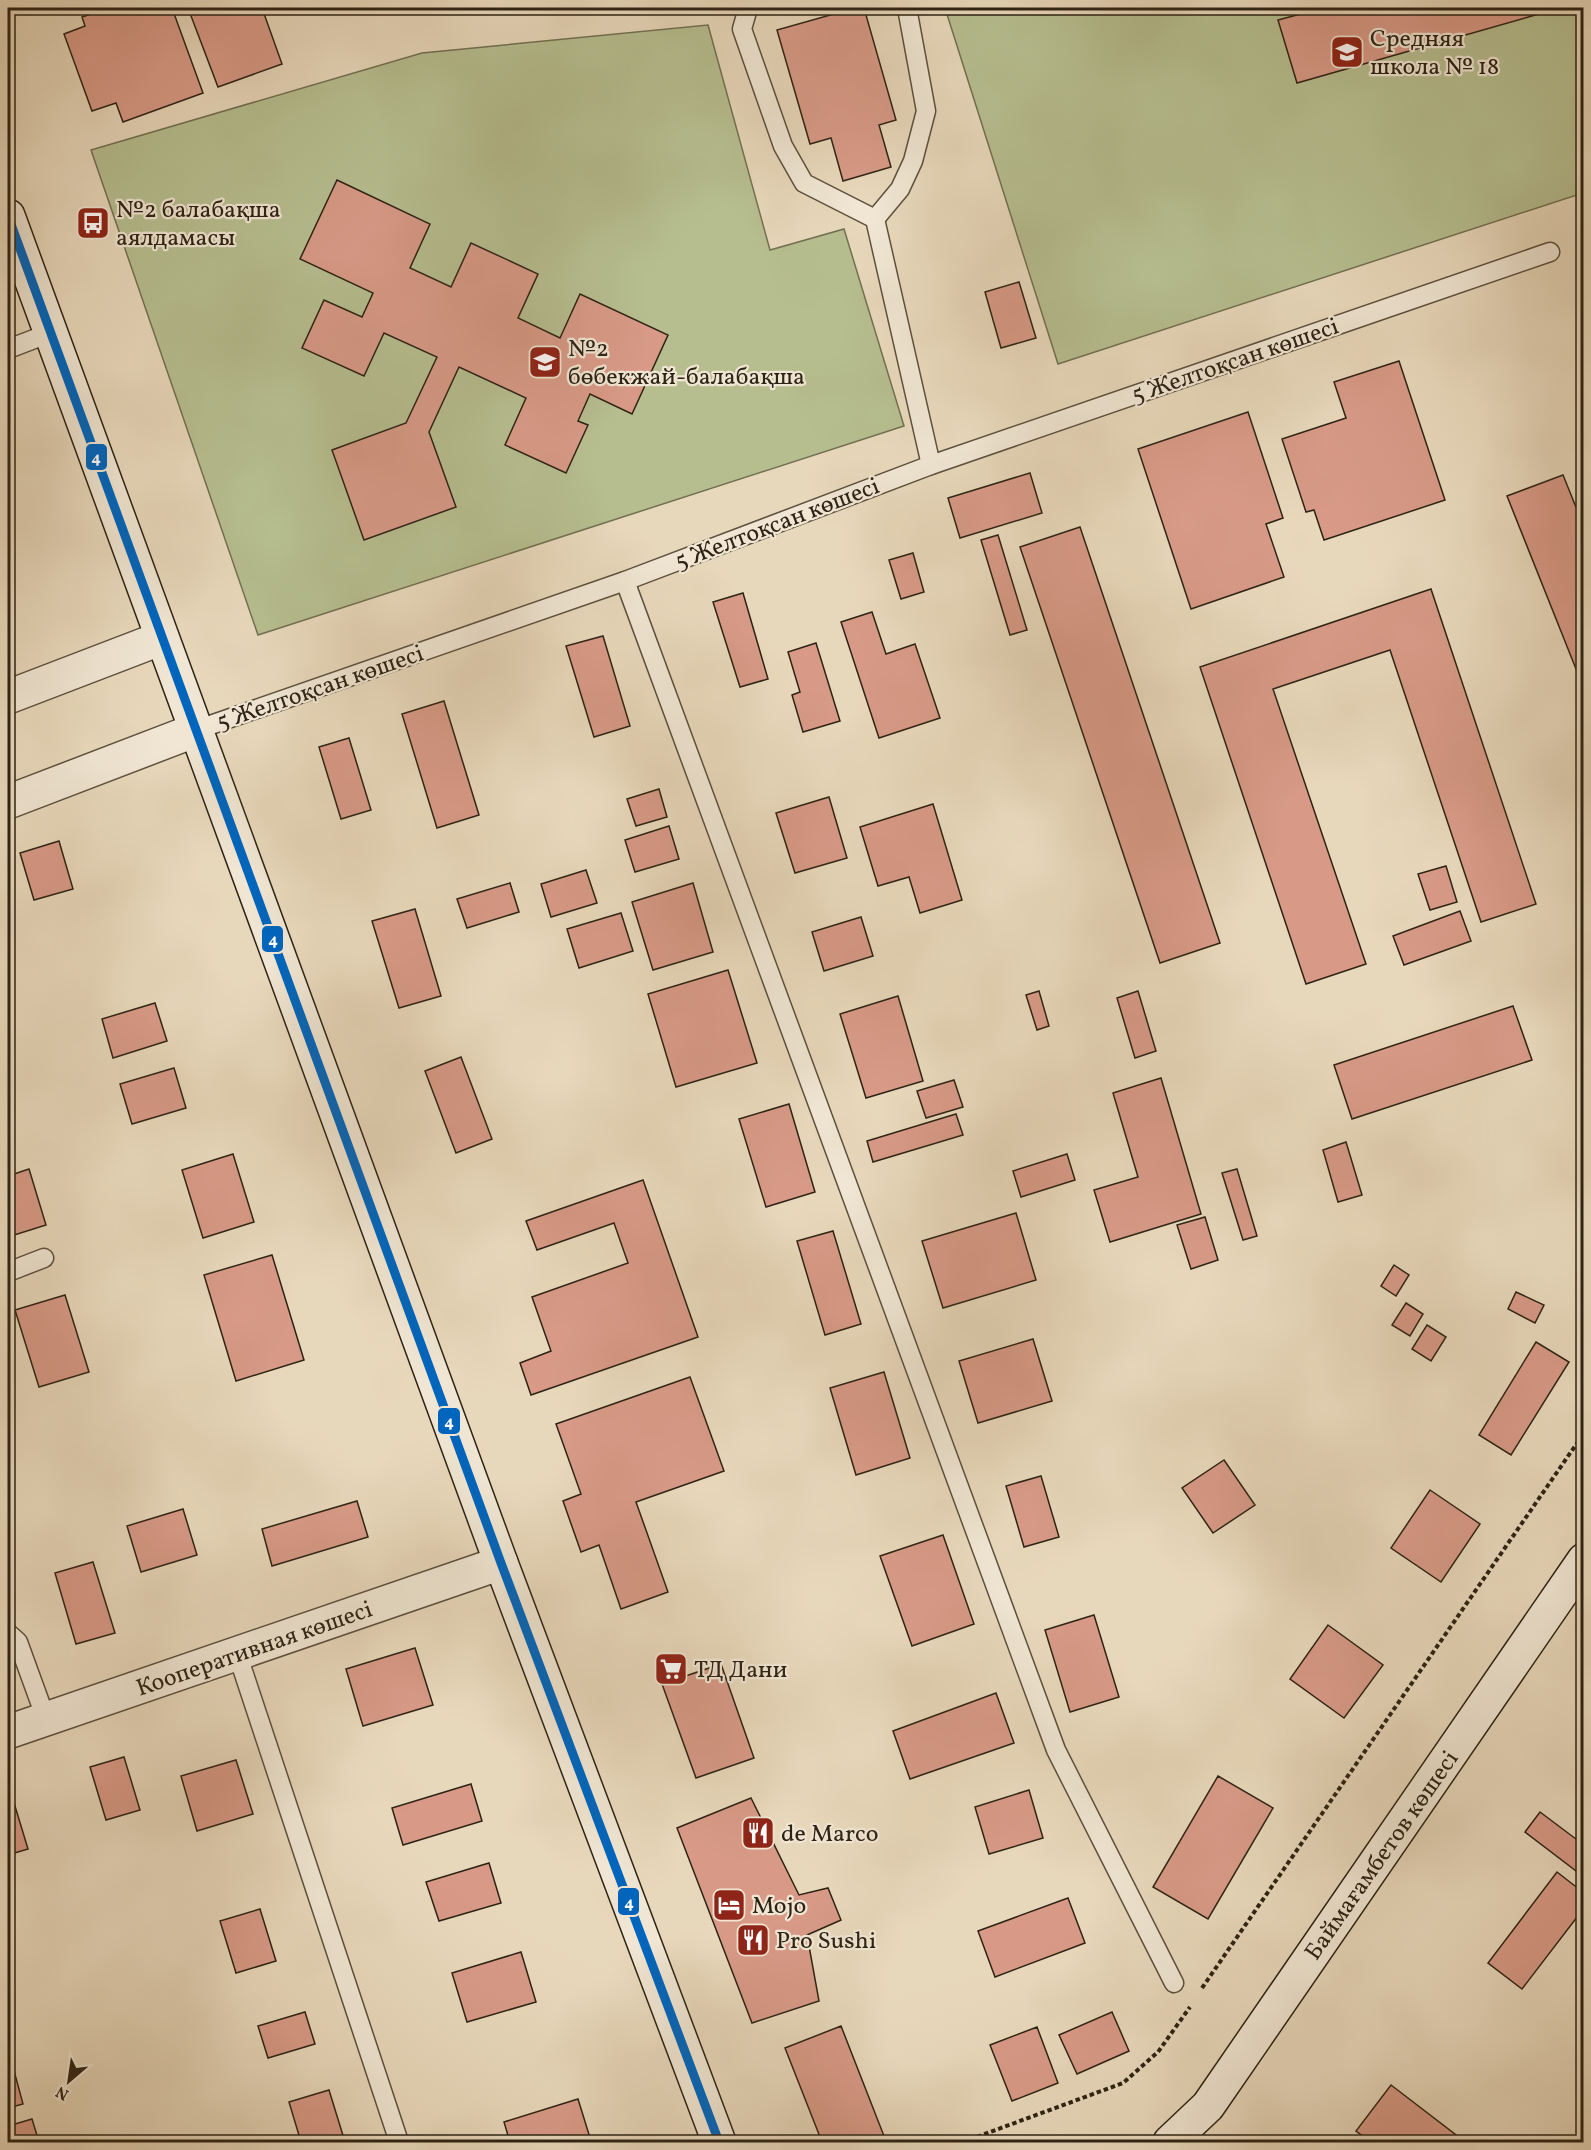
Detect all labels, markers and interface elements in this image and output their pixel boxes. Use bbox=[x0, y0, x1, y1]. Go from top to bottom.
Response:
place label: Средняя школа № 18 bbox=[1370, 23, 1499, 85]
school or university icon: Средняя школа № 18 bbox=[1329, 34, 1365, 70]
place label: №2 балабақша аялдамасы bbox=[116, 194, 281, 256]
bus stop icon: №2 балабақша аялдамасы bbox=[75, 205, 111, 241]
street label: 5 Желтоқсан көшесі bbox=[1128, 311, 1344, 413]
place label: №2 бөбекжай-балабақша bbox=[568, 333, 805, 395]
school or university icon: №2 бөбекжай-балабақша bbox=[527, 344, 563, 380]
line badge: 4 bbox=[85, 443, 108, 471]
text: 4 bbox=[91, 448, 101, 470]
street label: 5 Желтоқсан көшесі bbox=[670, 470, 885, 580]
street label: 5 Желтоқсан көшесі bbox=[213, 638, 429, 740]
line badge: 4 bbox=[261, 925, 284, 953]
text: 4 bbox=[268, 930, 278, 952]
line badge: 4 bbox=[437, 1407, 461, 1435]
text: 4 bbox=[444, 1412, 454, 1434]
street label: Кооперативная көшесі bbox=[132, 1593, 377, 1706]
supermarket icon: ТД Дани bbox=[653, 1651, 689, 1687]
place label: ТД Дани bbox=[694, 1654, 787, 1688]
street label: Баймағамбетов көшесі bbox=[1297, 1744, 1468, 1968]
restaurant icon: de Marco bbox=[740, 1815, 776, 1851]
place label: de Marco bbox=[781, 1818, 879, 1852]
line badge: 4 bbox=[617, 1887, 640, 1916]
hotel icon: Mojo bbox=[711, 1887, 747, 1923]
place label: Mojo bbox=[752, 1890, 806, 1924]
text: 4 bbox=[624, 1893, 634, 1915]
restaurant icon: Pro Sushi bbox=[735, 1922, 771, 1958]
place label: Pro Sushi bbox=[776, 1925, 876, 1959]
north arrow bbox=[39, 2051, 99, 2111]
text: N bbox=[52, 2080, 73, 2105]

